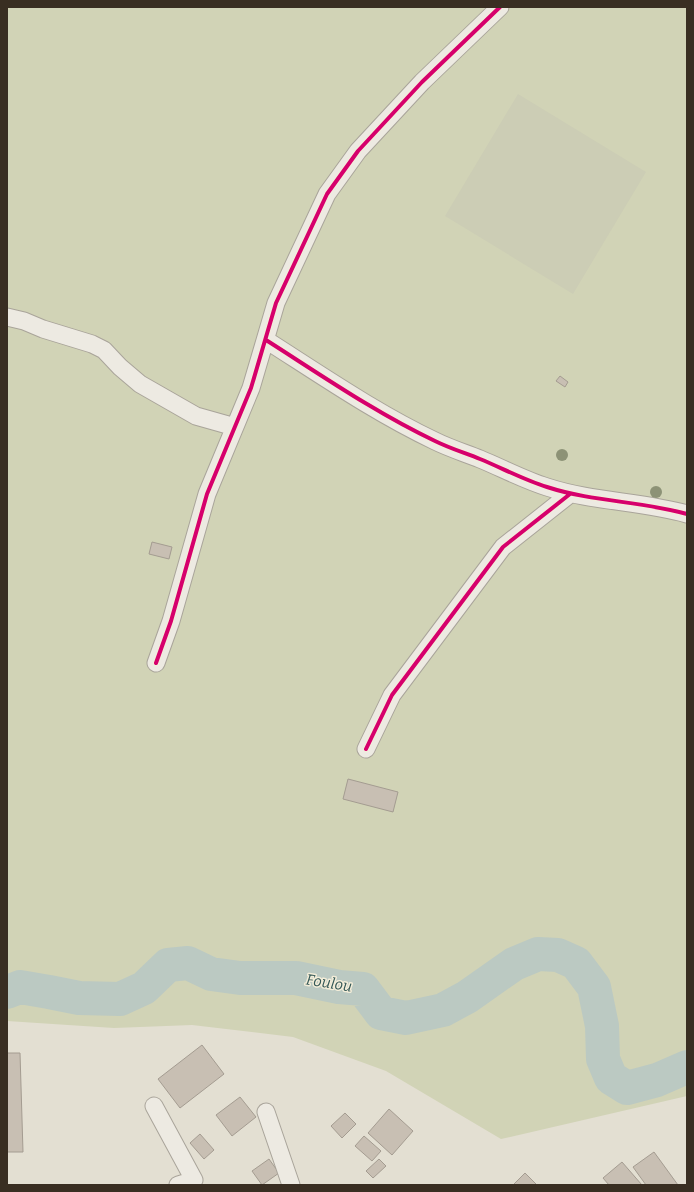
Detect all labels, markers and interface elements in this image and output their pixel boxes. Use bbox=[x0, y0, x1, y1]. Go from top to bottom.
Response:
water label: Foulou bbox=[305, 970, 353, 996]

